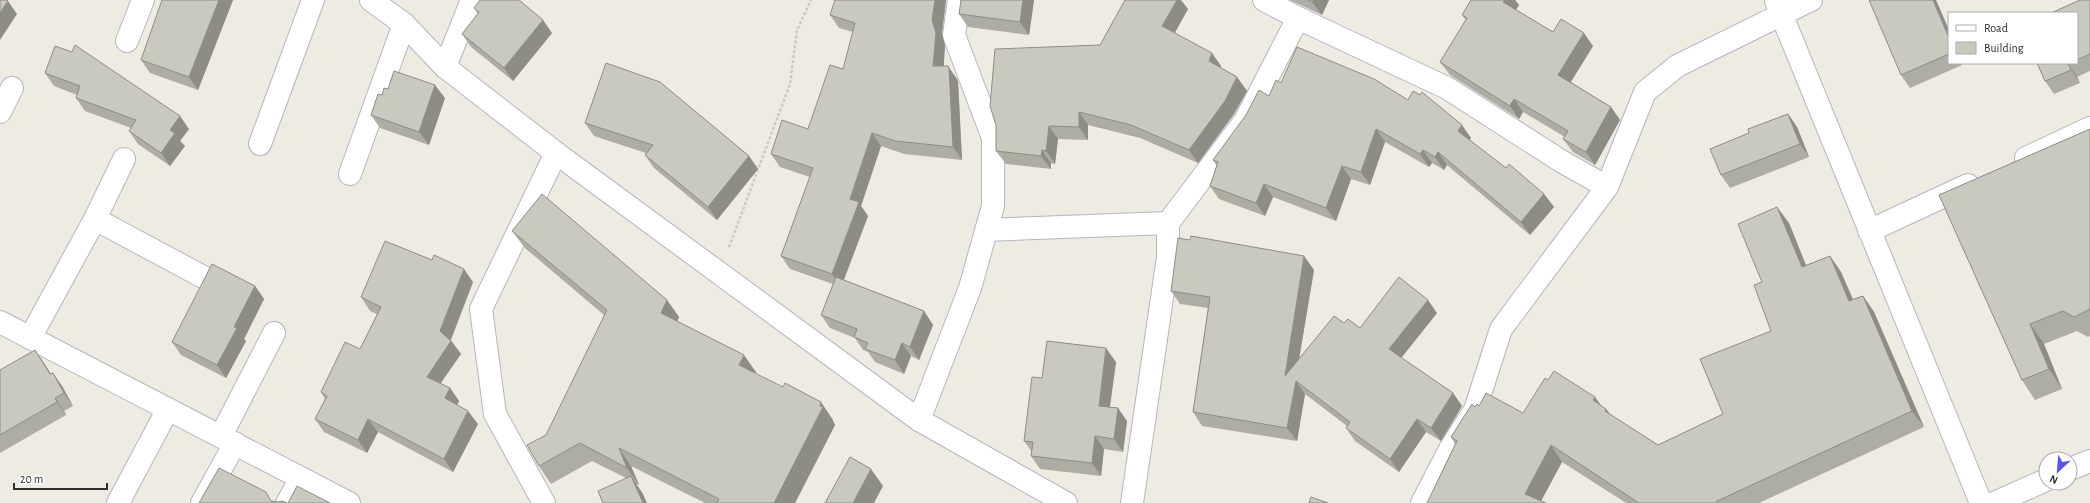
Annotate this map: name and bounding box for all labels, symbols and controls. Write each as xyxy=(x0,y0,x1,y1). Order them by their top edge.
legend xyxy=(1948,12,2078,64)
text: Road xyxy=(1984,22,2008,34)
text: Building xyxy=(1984,42,2024,54)
north arrow xyxy=(2038,451,2078,491)
scale bar xyxy=(14,465,107,491)
text: 20 m xyxy=(20,473,43,485)
text: N xyxy=(2048,473,2060,486)

